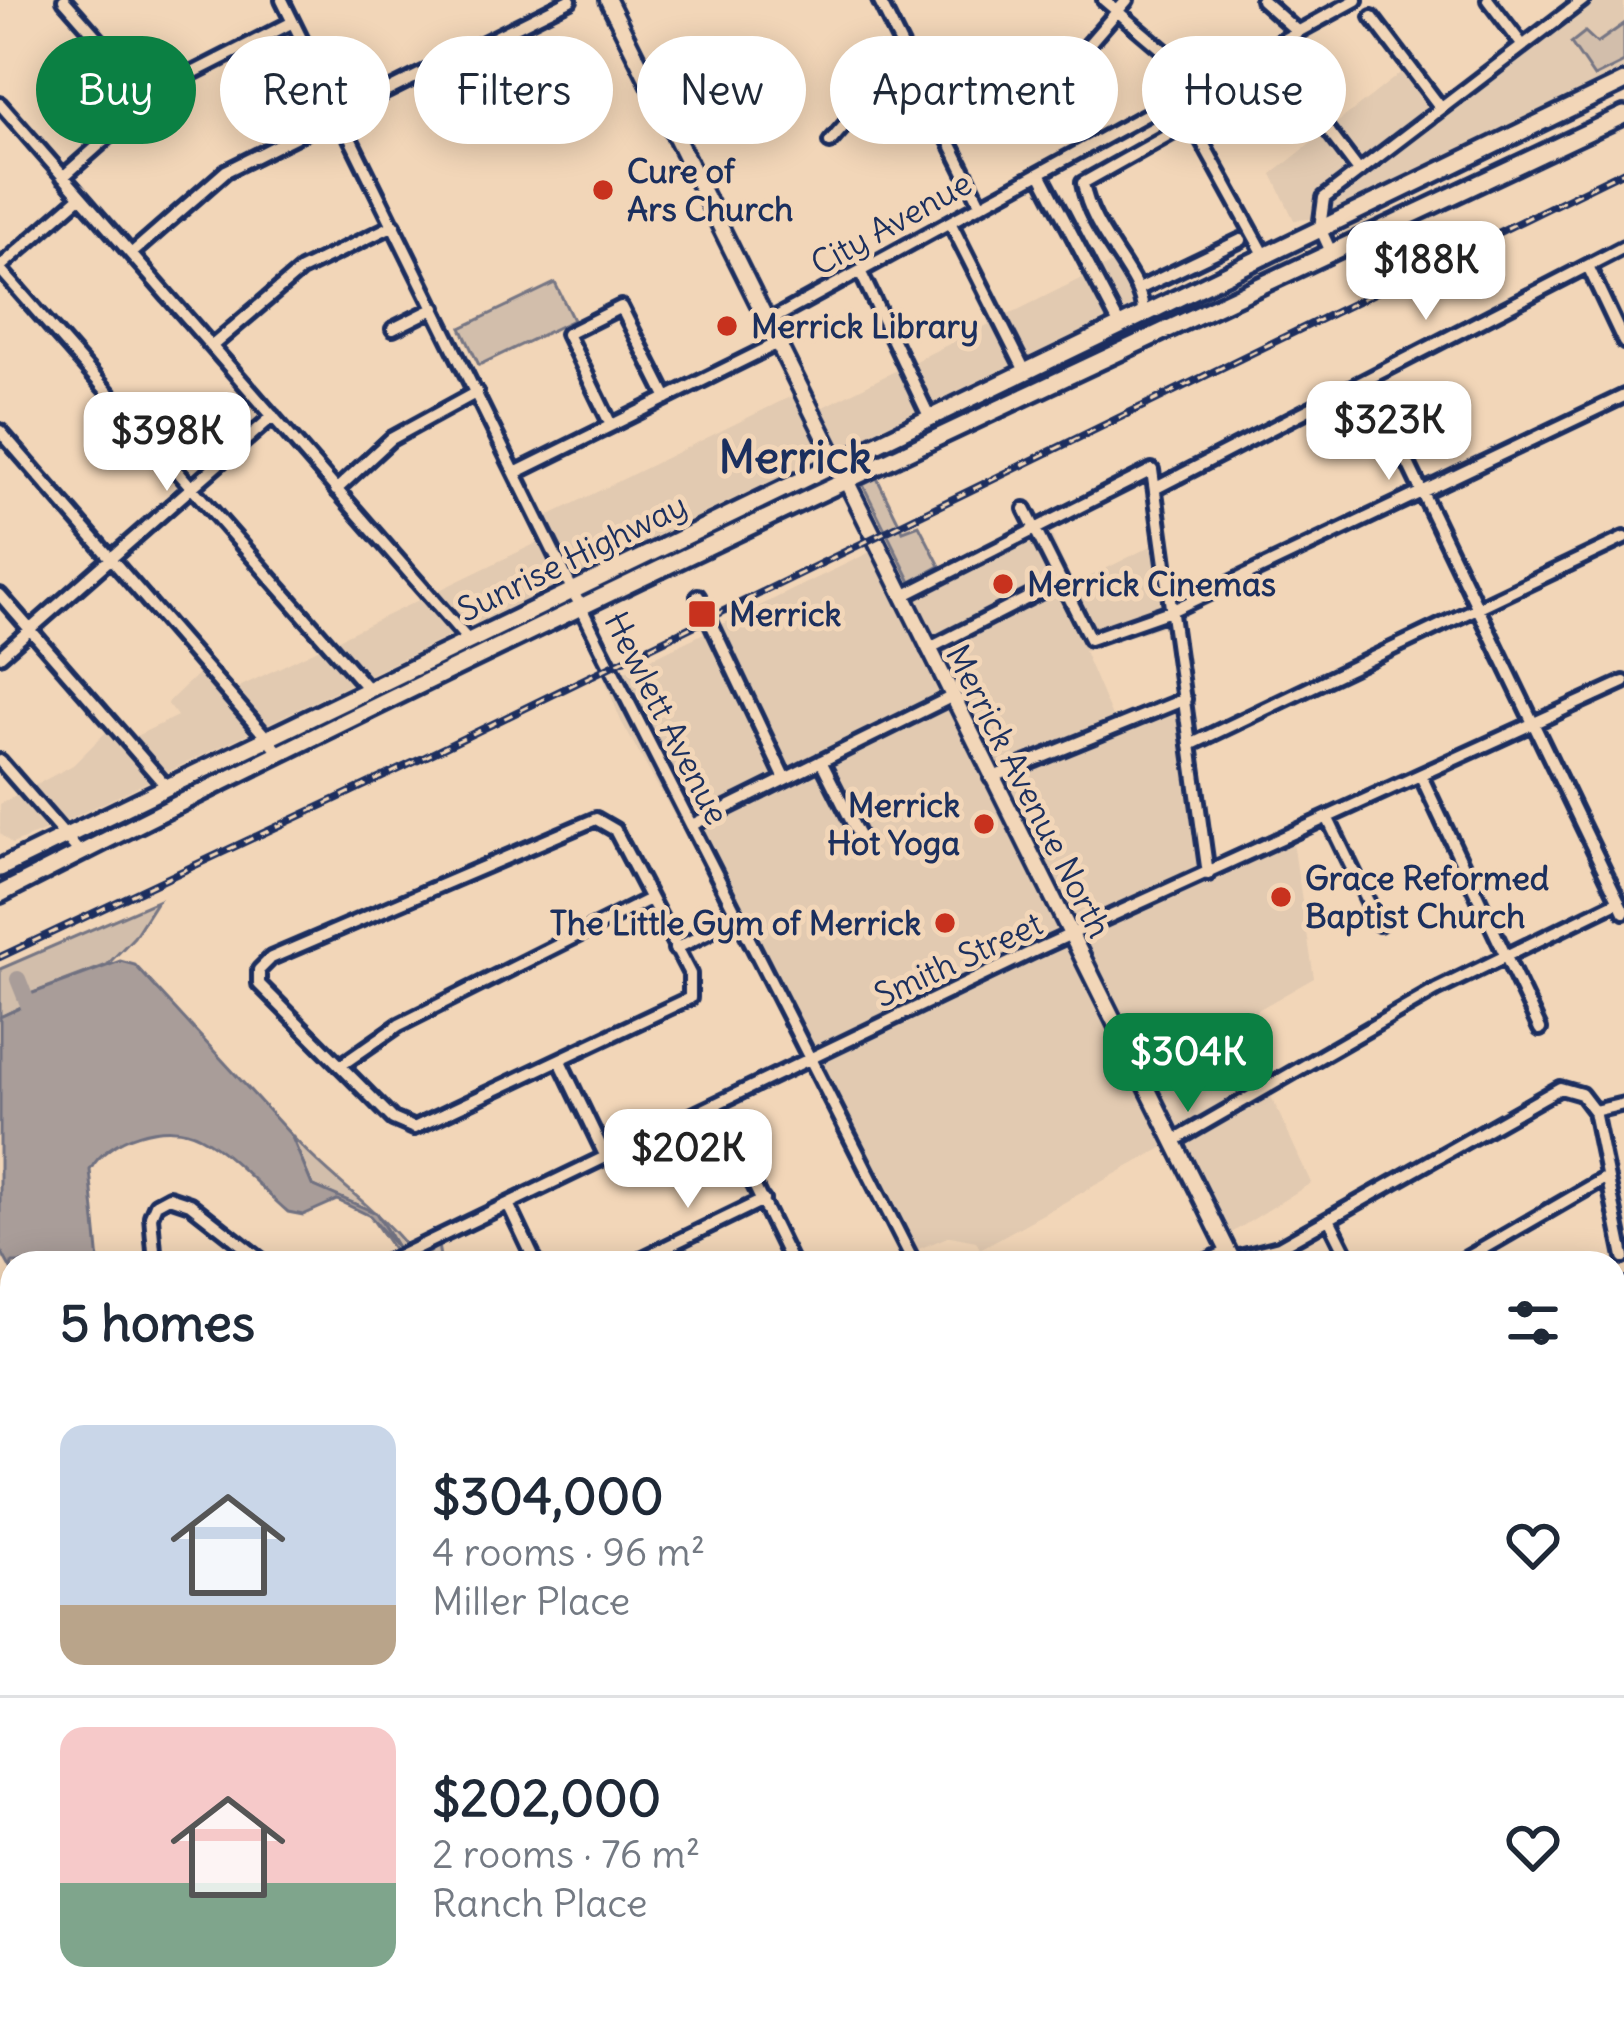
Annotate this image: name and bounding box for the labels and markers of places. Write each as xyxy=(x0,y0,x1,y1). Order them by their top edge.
place label: Cure of Ars Church xyxy=(627,150,793,230)
marker: Cure of Ars Church xyxy=(590,177,616,203)
pin: $188K xyxy=(1342,221,1510,323)
place label: Merrick Library xyxy=(751,305,979,347)
marker: Merrick Library xyxy=(714,313,740,339)
pin: $323K xyxy=(1305,381,1473,483)
pin: $398K xyxy=(83,392,251,494)
place label: Merrick Cinemas xyxy=(1027,563,1276,605)
marker: Merrick Cinemas xyxy=(990,571,1016,597)
place label: Merrick xyxy=(729,593,841,635)
marker: Merrick xyxy=(686,598,718,630)
place label: Merrick Hot Yoga xyxy=(827,784,960,864)
marker: Merrick Hot Yoga xyxy=(971,811,997,837)
place label: Grace Reformed Baptist Church xyxy=(1305,857,1549,937)
marker: Grace Reformed Baptist Church xyxy=(1268,884,1294,910)
place label: The Little Gym of Merrick xyxy=(550,902,921,944)
marker: The Little Gym of Merrick xyxy=(932,910,958,936)
pin: $304K xyxy=(1104,1013,1272,1115)
pin: $202K xyxy=(604,1109,772,1211)

